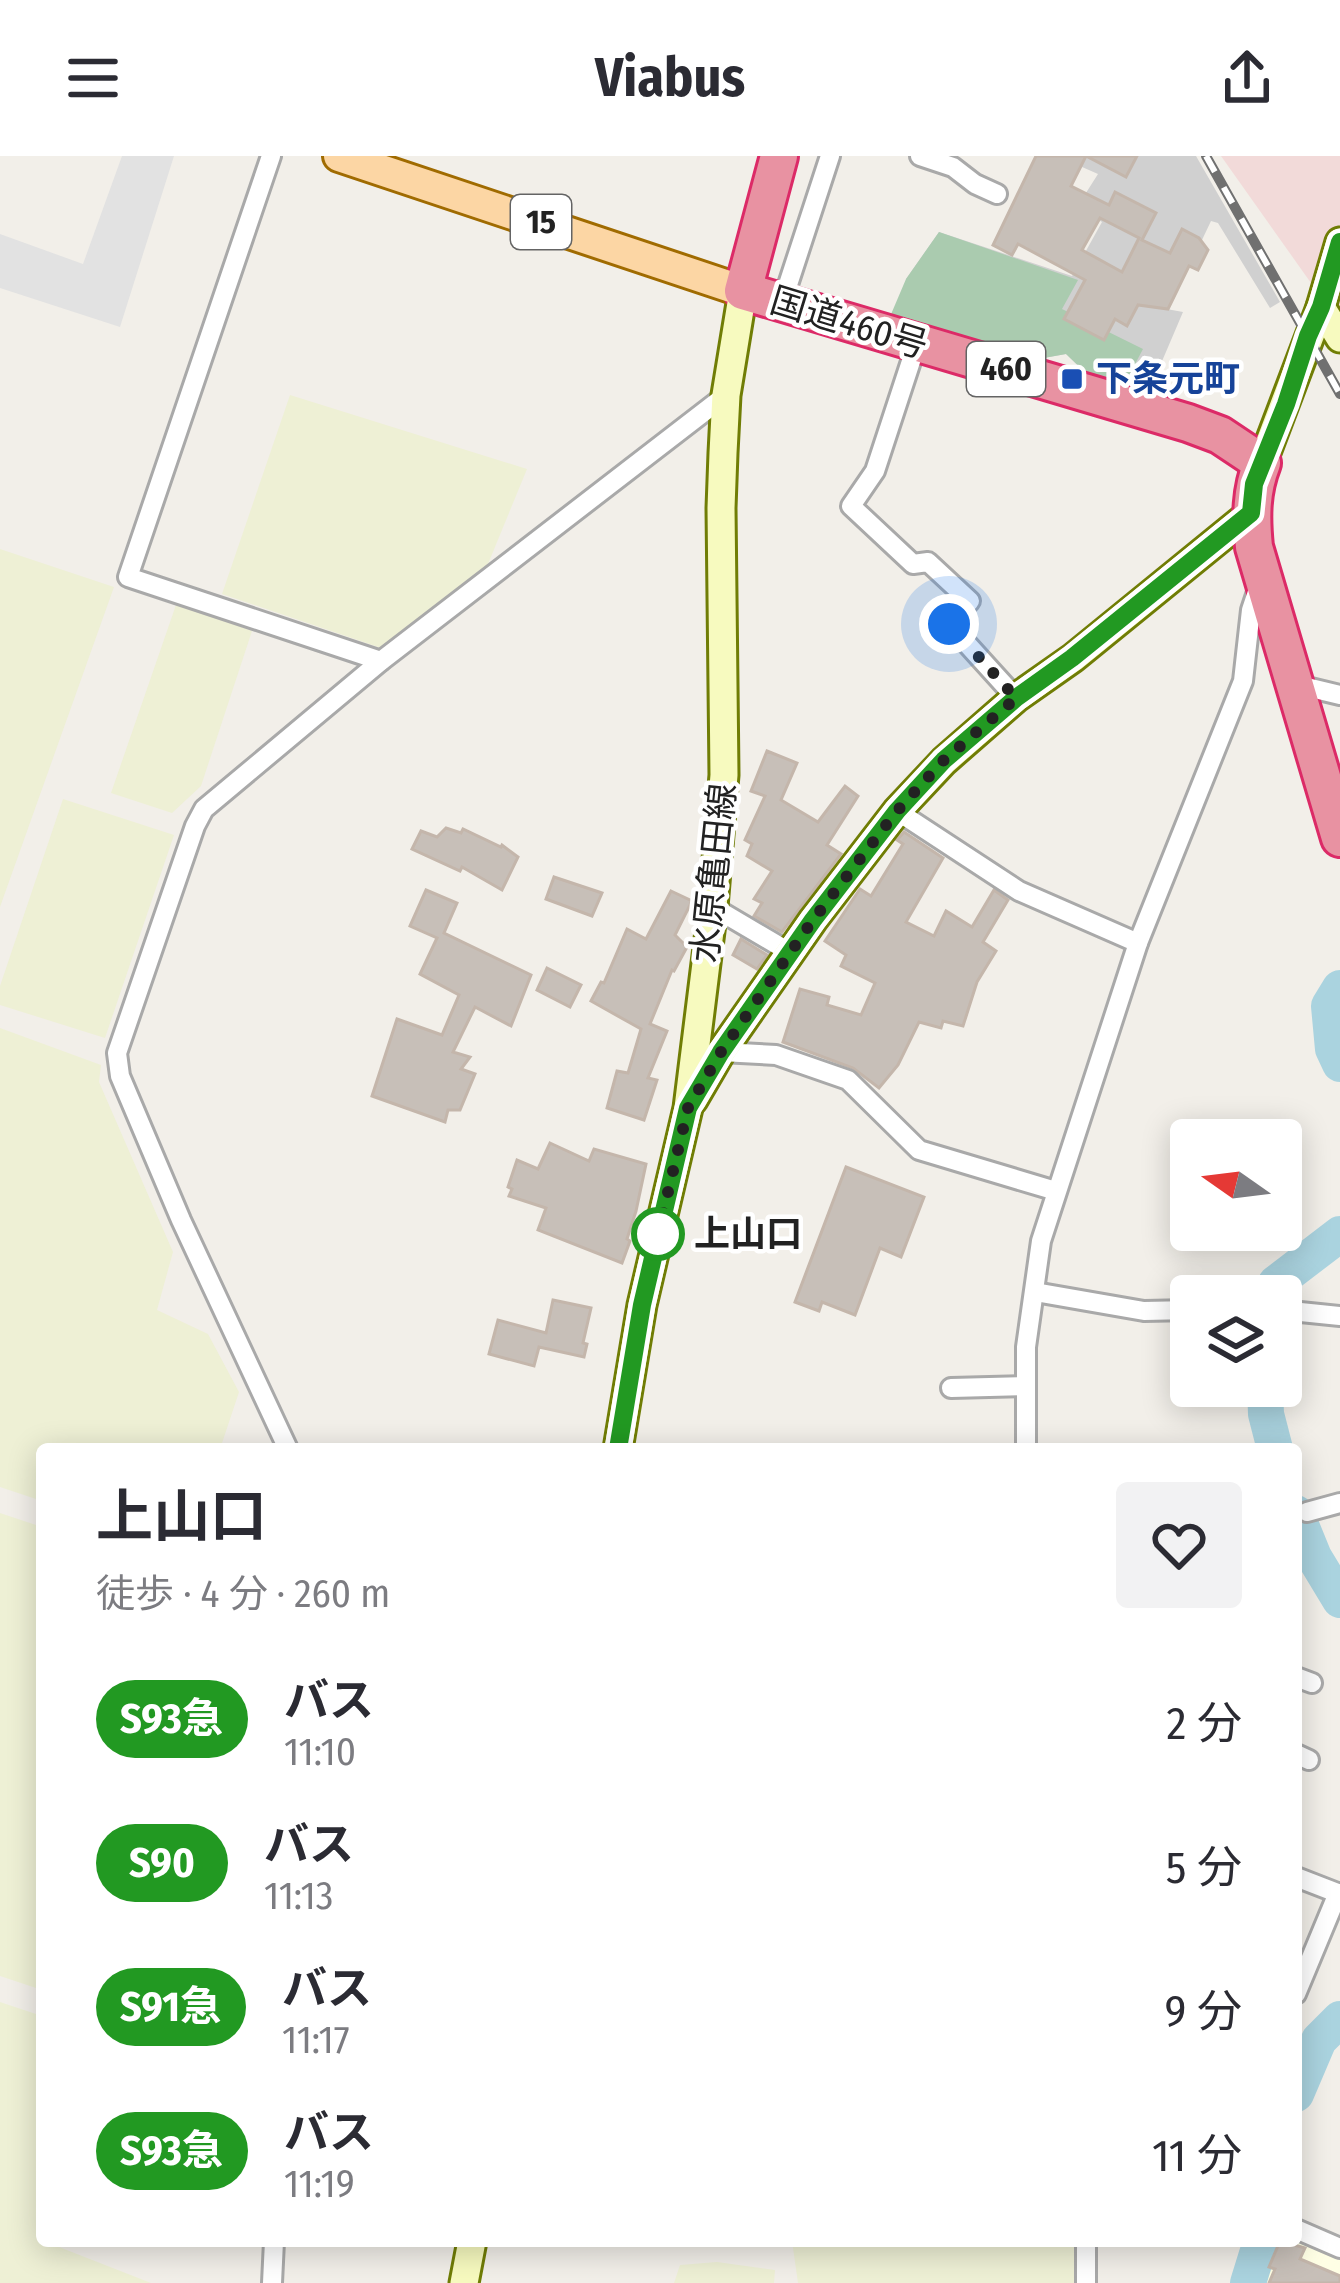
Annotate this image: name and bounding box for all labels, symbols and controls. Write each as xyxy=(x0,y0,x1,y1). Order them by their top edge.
icon: menu xyxy=(60,45,126,111)
icon: share xyxy=(1214,45,1280,111)
text: Viabus xyxy=(595,46,745,110)
road number: 15 xyxy=(511,195,571,249)
street label: 国道460号 xyxy=(765,278,933,368)
road number: 460 xyxy=(967,342,1045,396)
place label: 下条元町 xyxy=(1096,357,1240,401)
marker: 下条元町 xyxy=(1059,366,1085,392)
your location xyxy=(919,594,979,654)
street label: 水原亀田線 xyxy=(683,781,745,965)
north arrow xyxy=(1170,1119,1302,1251)
map controls xyxy=(1170,1119,1302,1407)
marker: 上山口 xyxy=(633,1209,683,1259)
place label: 上山口 xyxy=(694,1212,802,1256)
button: layers xyxy=(1170,1275,1302,1407)
button: heart xyxy=(1116,1482,1242,1608)
text: 上山口 xyxy=(96,1483,267,1551)
text: 徒歩 · 4 分 · 260 m xyxy=(96,1571,390,1617)
text: バス xyxy=(284,1674,374,1728)
text: S93急 xyxy=(120,1694,224,1744)
text: 2 分 xyxy=(1167,1697,1242,1751)
text: 11:10 xyxy=(284,1729,356,1775)
text: バス xyxy=(264,1818,354,1872)
text: S90 xyxy=(129,1838,195,1888)
text: 5 分 xyxy=(1166,1841,1242,1895)
text: 11:13 xyxy=(264,1873,333,1919)
text: バス xyxy=(282,1962,372,2016)
text: S91急 xyxy=(120,1982,222,2032)
text: 9 分 xyxy=(1165,1985,1242,2039)
text: 11:17 xyxy=(282,2017,350,2063)
text: バス xyxy=(284,2106,374,2160)
text: S93急 xyxy=(120,2126,224,2176)
text: 11 分 xyxy=(1152,2129,1242,2183)
text: 11:19 xyxy=(284,2161,355,2207)

